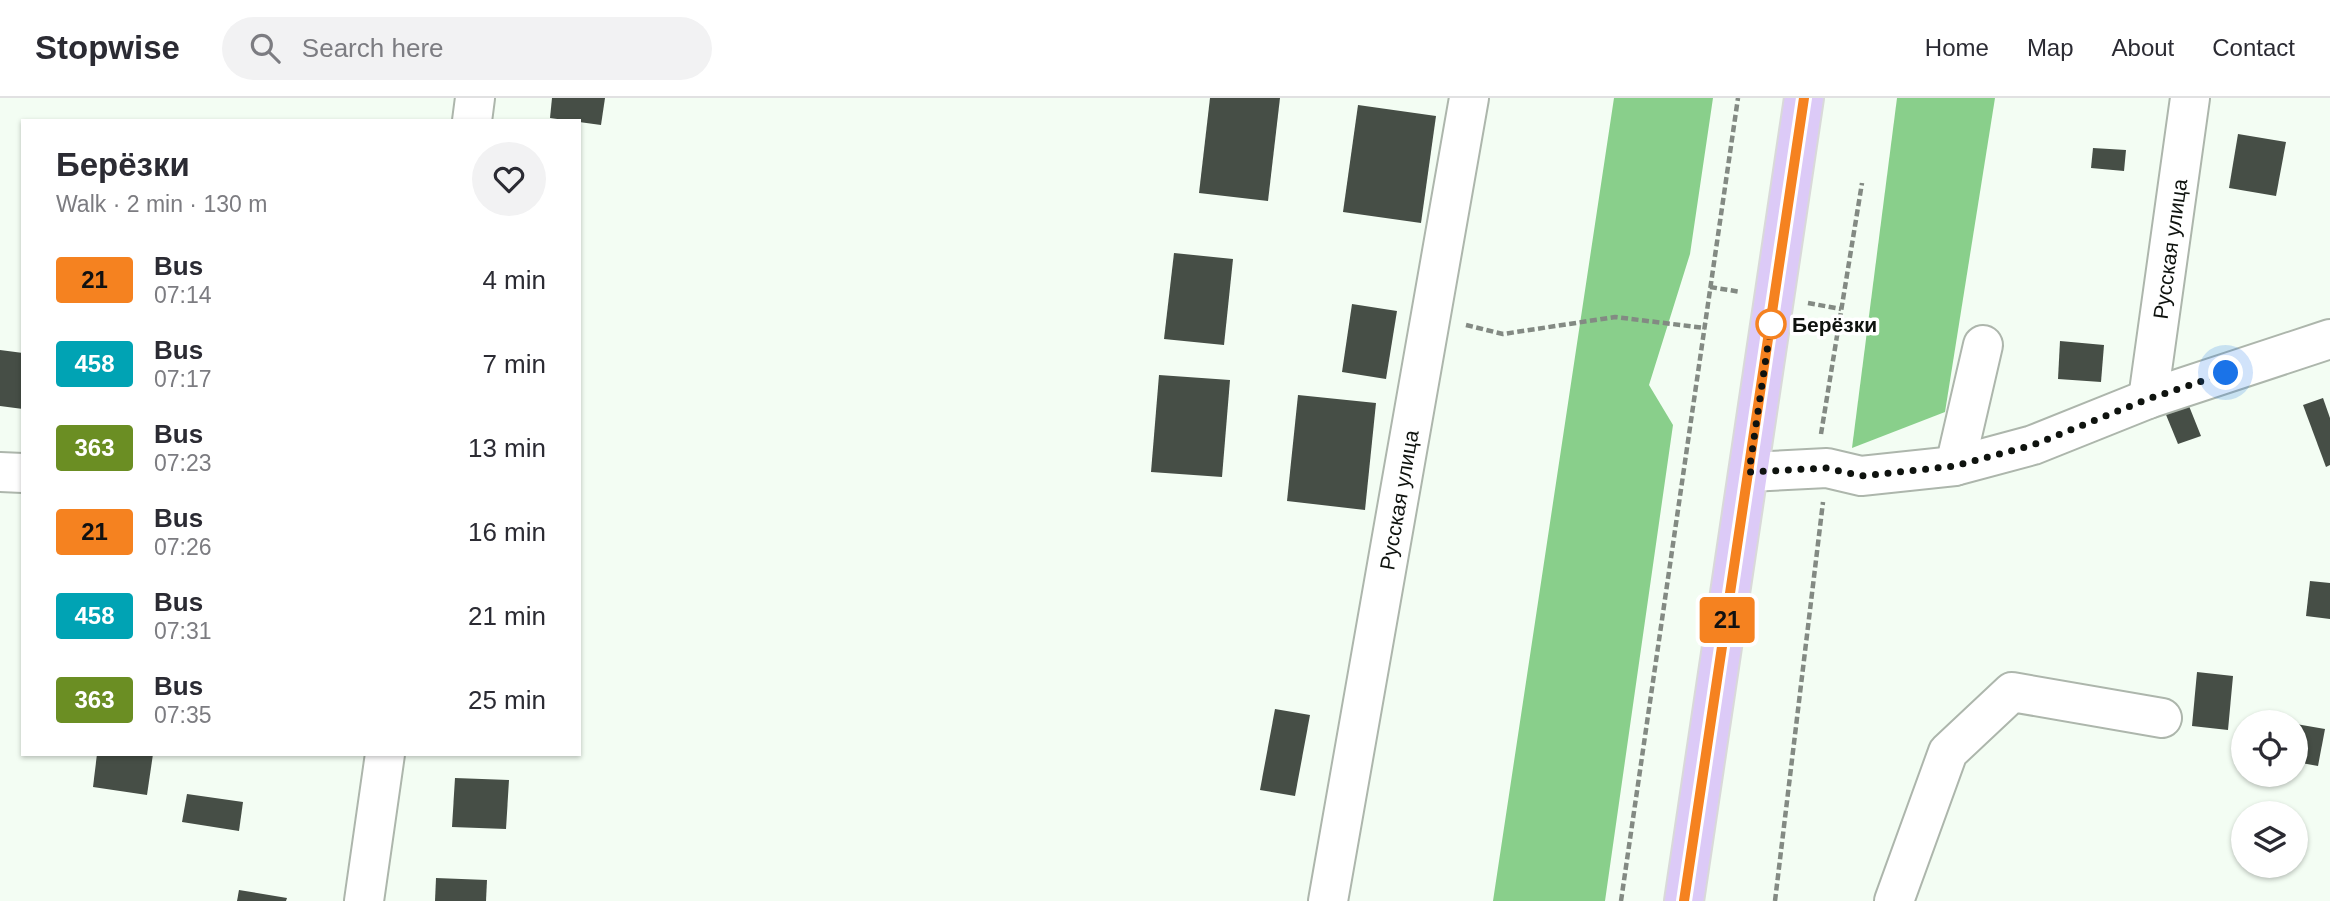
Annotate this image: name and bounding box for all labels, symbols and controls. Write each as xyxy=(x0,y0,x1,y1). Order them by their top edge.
search box xyxy=(222,17,712,80)
text: Stopwise xyxy=(35,29,180,66)
icon: search xyxy=(246,29,284,67)
text: Search here xyxy=(302,33,444,63)
text: Home xyxy=(1925,34,1989,61)
text: Map xyxy=(2027,34,2074,61)
text: About xyxy=(2112,34,2174,61)
text: Contact xyxy=(2212,34,2295,61)
button: heart xyxy=(472,142,546,216)
text: Берёзки xyxy=(56,146,190,183)
street label: Русская улица xyxy=(2149,177,2191,321)
text: Walk · 2 min · 130 m xyxy=(56,191,267,217)
text: Bus xyxy=(154,251,203,281)
text: 4 min xyxy=(482,265,546,295)
text: 21 xyxy=(81,266,108,293)
text: 07:14 xyxy=(154,282,212,308)
marker: Берёзки xyxy=(1756,309,1786,339)
place label: Берёзки xyxy=(1792,313,1877,336)
text: Bus xyxy=(154,335,203,365)
text: 7 min xyxy=(482,349,546,379)
text: 458 xyxy=(74,350,115,377)
your location xyxy=(2208,355,2243,390)
text: 07:17 xyxy=(154,366,212,392)
text: Bus xyxy=(154,419,203,449)
street label: Русская улица xyxy=(1375,428,1423,572)
text: 13 min xyxy=(468,433,546,463)
text: 363 xyxy=(74,434,115,461)
text: 07:23 xyxy=(154,450,212,476)
text: Bus xyxy=(154,503,203,533)
text: 16 min xyxy=(468,517,546,547)
text: 21 xyxy=(81,518,108,545)
text: 07:26 xyxy=(154,534,212,560)
text: Bus xyxy=(154,587,203,617)
line badge: 21 xyxy=(1696,597,1758,643)
text: 21 min xyxy=(468,601,546,631)
text: 458 xyxy=(74,602,115,629)
text: 21 xyxy=(1714,606,1740,633)
text: 07:31 xyxy=(154,618,212,644)
text: Bus xyxy=(154,671,203,701)
text: 25 min xyxy=(468,685,546,715)
text: 363 xyxy=(74,686,115,713)
text: 07:35 xyxy=(154,702,212,728)
map controls xyxy=(2231,710,2308,878)
button: locate xyxy=(2231,710,2308,787)
button: layers xyxy=(2231,801,2308,878)

